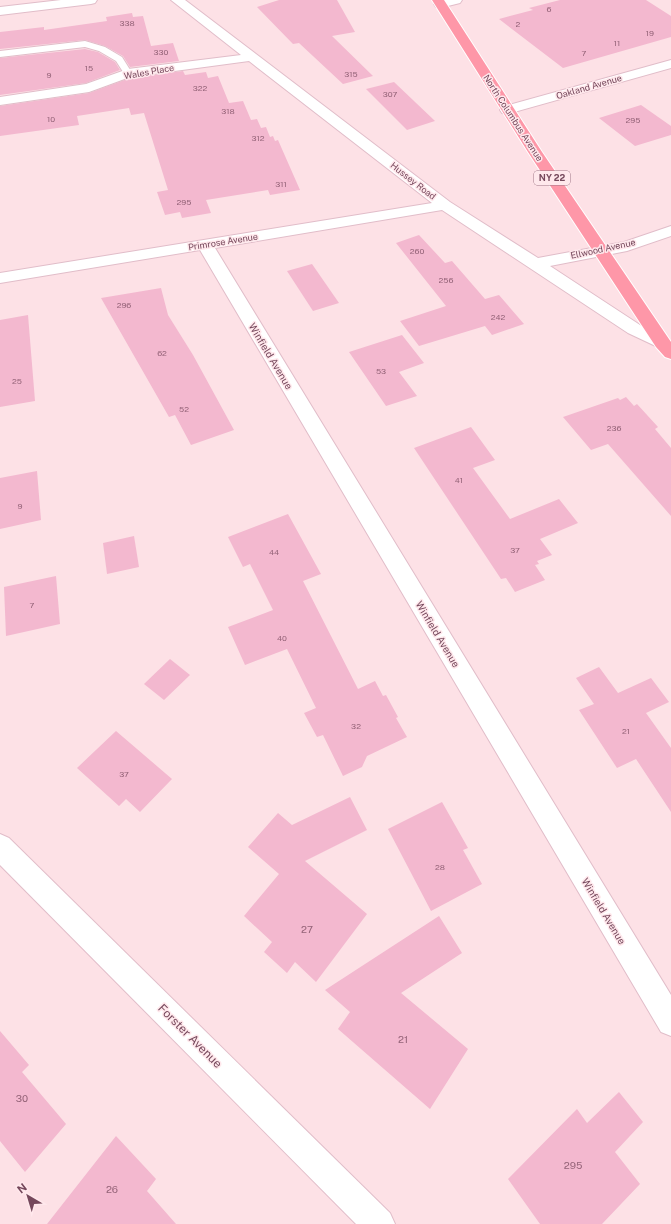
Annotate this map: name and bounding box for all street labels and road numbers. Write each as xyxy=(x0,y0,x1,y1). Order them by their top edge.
street label: Wales Place xyxy=(123,62,175,81)
street label: North Columbus Avenue xyxy=(481,72,546,163)
street label: Oakland Avenue xyxy=(555,72,623,101)
street label: Hussey Road xyxy=(388,159,438,202)
road number: NY 22 xyxy=(534,171,570,185)
street label: Primrose Avenue xyxy=(187,231,259,252)
street label: Ellwood Avenue xyxy=(569,236,636,261)
street label: Winfield Avenue xyxy=(246,321,296,392)
street label: Winfield Avenue xyxy=(413,599,463,670)
street label: Winfield Avenue xyxy=(579,876,629,947)
street label: Forster Avenue xyxy=(155,1001,225,1071)

